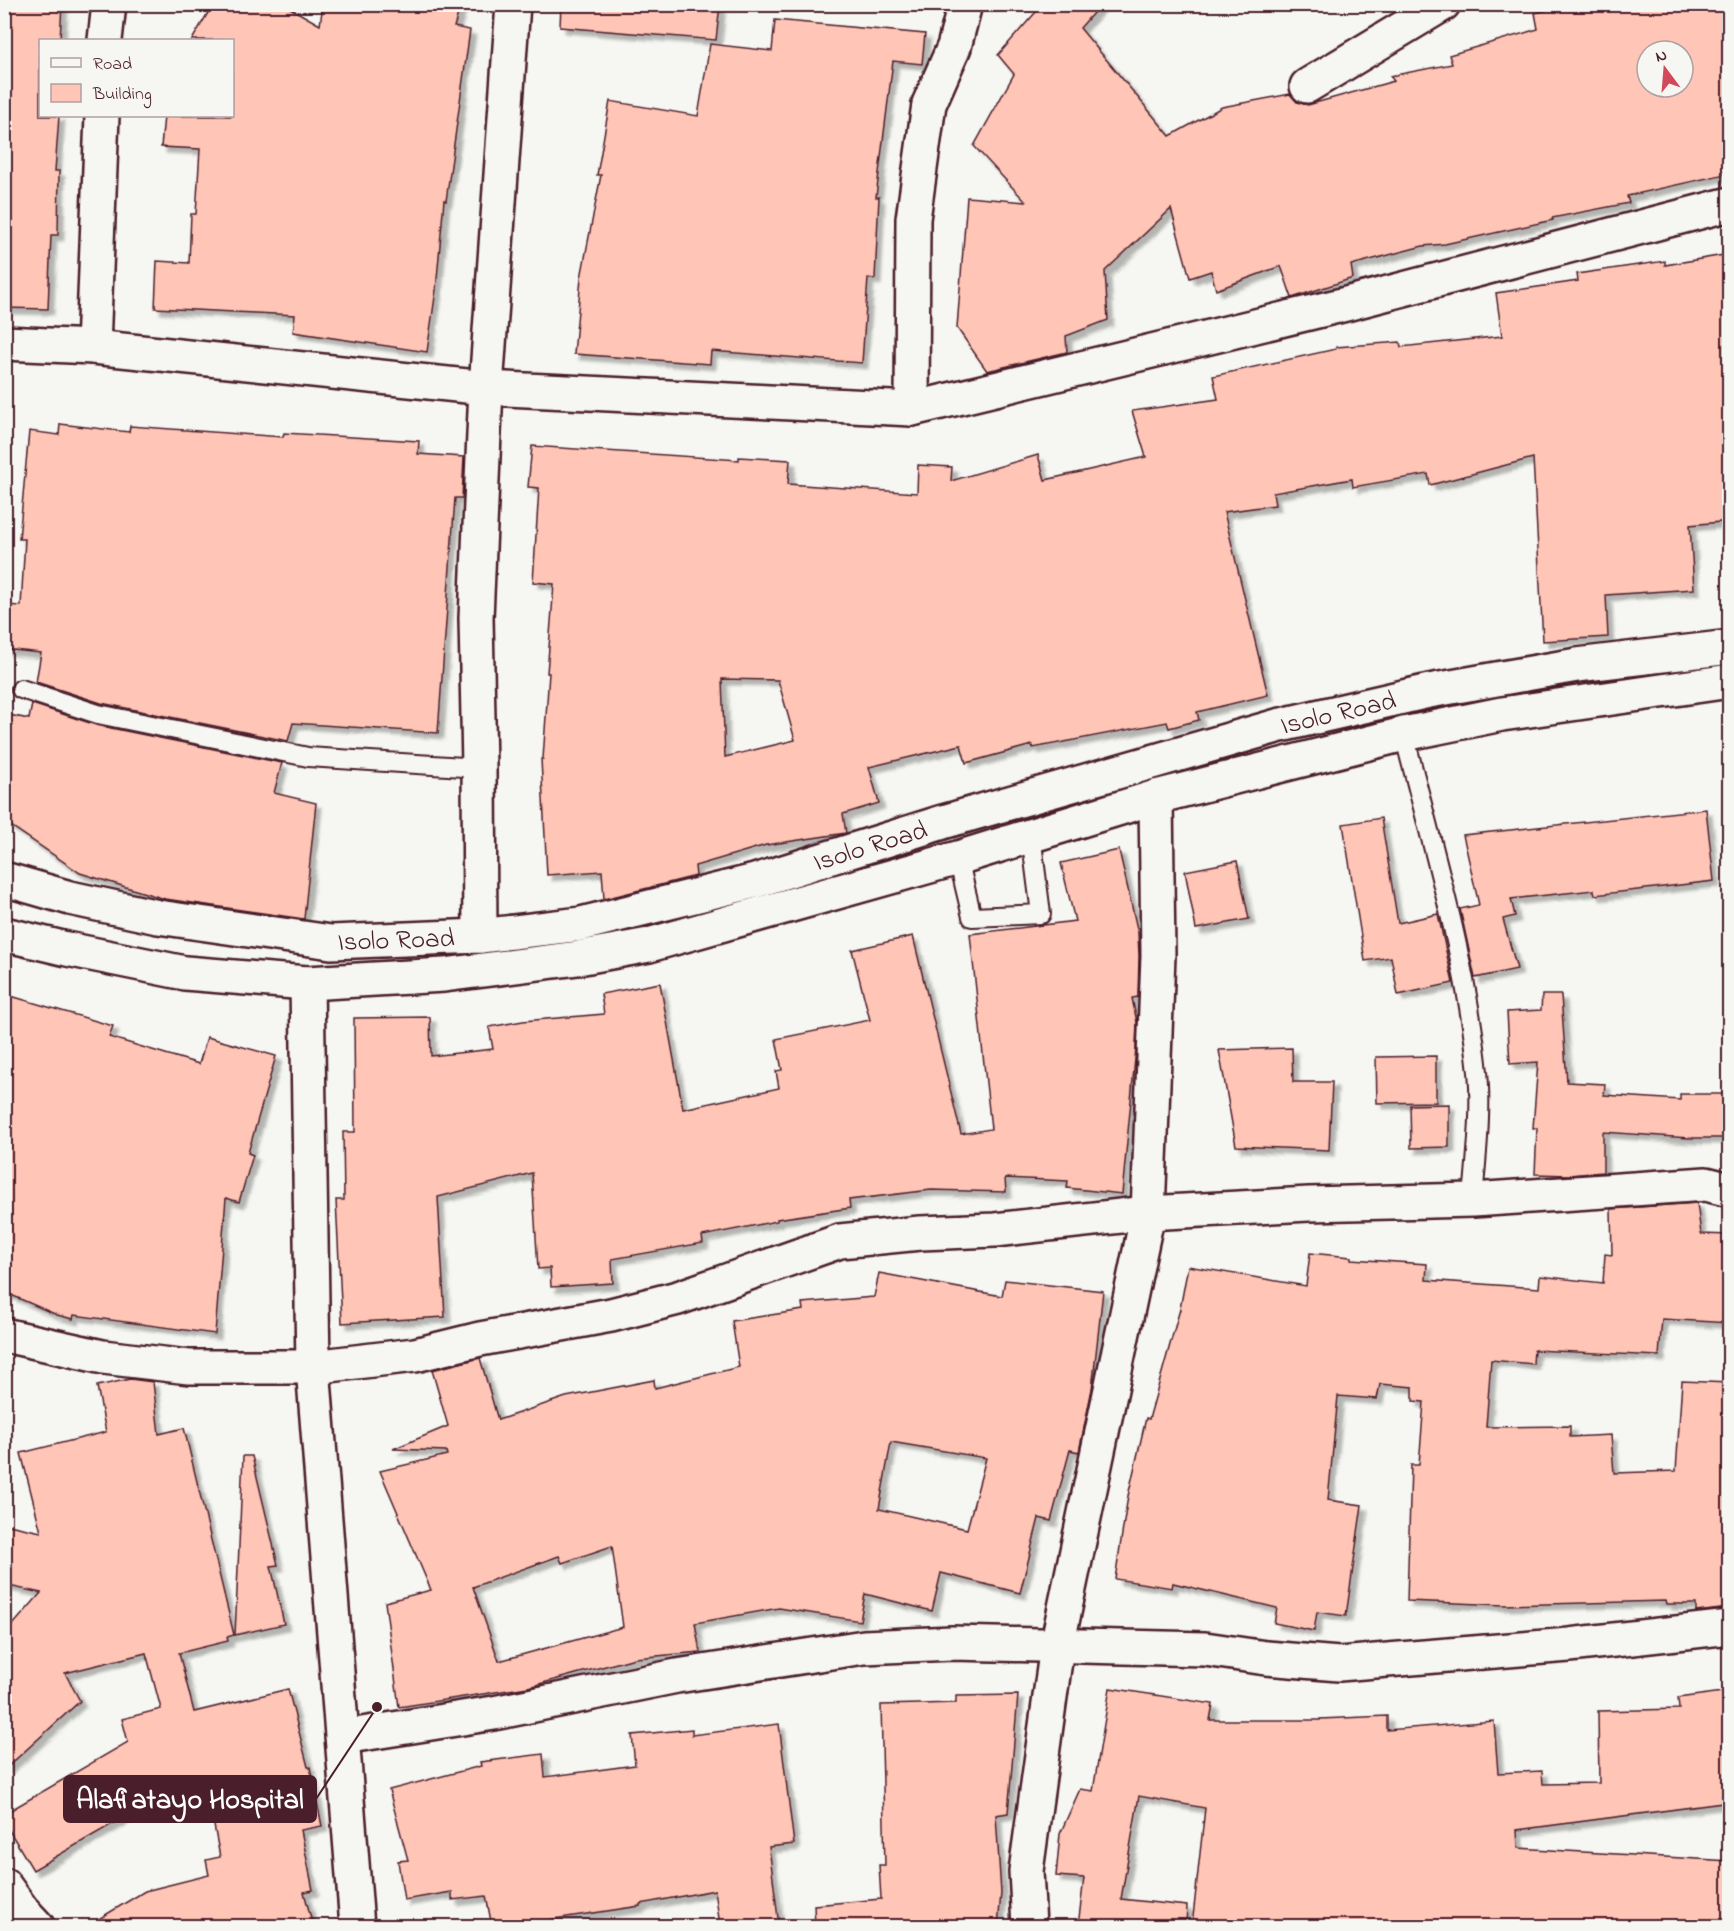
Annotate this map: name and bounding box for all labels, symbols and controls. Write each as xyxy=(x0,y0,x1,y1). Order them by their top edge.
legend xyxy=(39,39,234,117)
north arrow xyxy=(1635,39,1695,99)
text: N xyxy=(1653,43,1670,70)
text: Road xyxy=(93,52,132,78)
text: Building xyxy=(92,82,152,109)
street label: Isolo Road xyxy=(1277,682,1400,747)
street label: Isolo Road xyxy=(809,812,933,883)
street label: Isolo Road xyxy=(337,920,455,963)
callout: Alafiatayo Hospital xyxy=(64,1776,316,1822)
text: Alafiatayo Hospital xyxy=(76,1781,304,1822)

